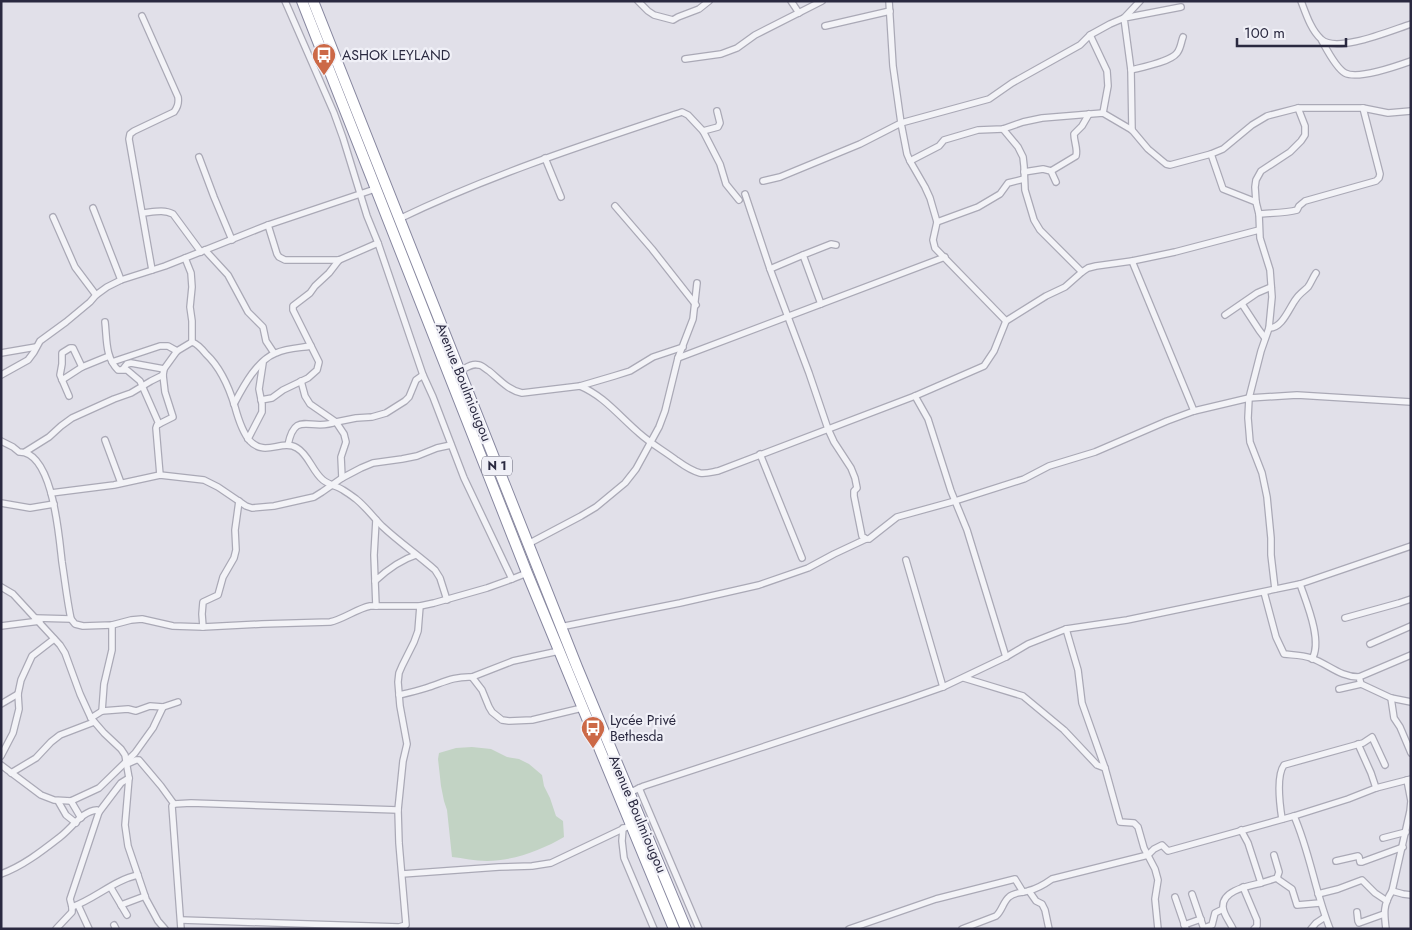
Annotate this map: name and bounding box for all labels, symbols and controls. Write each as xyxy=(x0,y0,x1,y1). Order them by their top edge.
scale bar xyxy=(1237,15,1346,47)
text: 100 m xyxy=(1244,22,1285,44)
bus stop icon: ASHOK LEYLAND xyxy=(311,42,337,76)
place label: ASHOK LEYLAND xyxy=(342,45,450,65)
street label: Avenue Boulmiougou xyxy=(431,320,497,444)
road number: N 1 xyxy=(482,456,512,476)
place label: Lycée Privé Bethesda xyxy=(610,710,676,746)
bus stop icon: Lycée Privé Bethesda xyxy=(580,715,606,749)
street label: Avenue Boulmiougou xyxy=(604,752,672,876)

